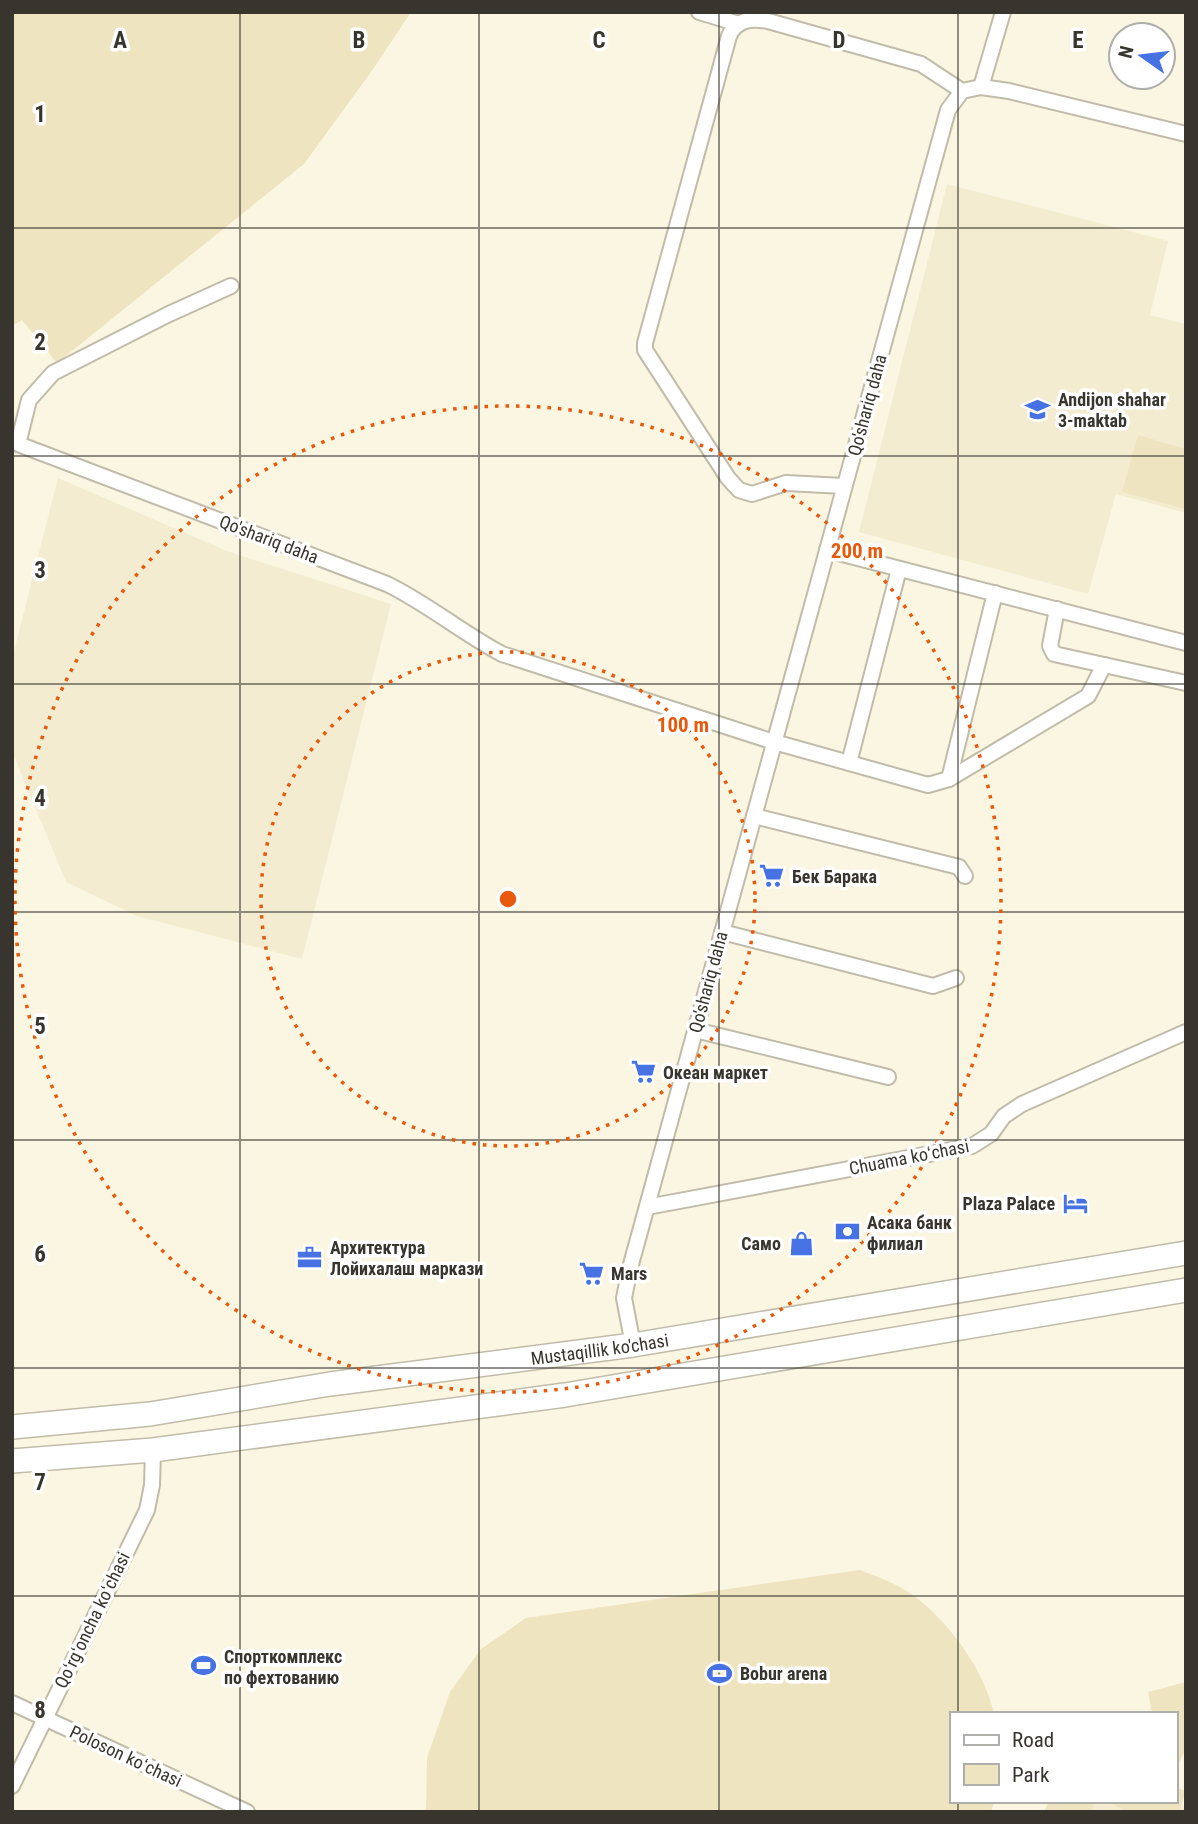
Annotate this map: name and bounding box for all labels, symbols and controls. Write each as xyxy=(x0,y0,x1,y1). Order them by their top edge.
north arrow xyxy=(1107,21,1177,91)
text: A xyxy=(113,27,127,54)
text: B xyxy=(353,27,365,54)
text: C xyxy=(592,27,606,54)
text: D xyxy=(833,27,846,54)
text: E xyxy=(1072,27,1084,54)
text: N xyxy=(1113,44,1139,60)
text: 1 xyxy=(34,101,46,128)
text: 2 xyxy=(34,329,46,356)
street label: Qo'shariq daha xyxy=(843,352,891,458)
place label: Andijon shahar 3-maktab xyxy=(1058,389,1166,431)
school or university icon: Andijon shahar 3-maktab xyxy=(1024,395,1052,423)
street label: Qo'shariq daha xyxy=(217,511,321,567)
text: 200 m xyxy=(831,539,883,563)
text: 3 xyxy=(34,557,46,584)
text: 100 m xyxy=(657,713,709,737)
text: 4 xyxy=(34,785,46,812)
supermarket icon: Бек Барака xyxy=(758,862,786,890)
place label: Бек Барака xyxy=(792,866,877,887)
centre of rings xyxy=(496,887,520,911)
street label: Qo'shariq daha xyxy=(684,929,732,1035)
text: 5 xyxy=(34,1013,46,1040)
supermarket icon: Океан маркет xyxy=(629,1058,657,1086)
place label: Океан маркет xyxy=(663,1062,768,1083)
street label: Chuama koʻchasi xyxy=(847,1135,971,1179)
hotel icon: Plaza Palace xyxy=(1061,1189,1089,1217)
place label: Plaza Palace xyxy=(962,1193,1055,1214)
place label: Асака банк филиал xyxy=(867,1212,952,1254)
bank icon: Асака банк филиал xyxy=(833,1218,861,1246)
shop icon: Само xyxy=(787,1229,815,1257)
place label: Само xyxy=(741,1233,781,1254)
place label: Архитектура Лойихалаш маркази xyxy=(330,1237,483,1279)
text: 6 xyxy=(34,1241,46,1268)
office icon: Архитектура Лойихалаш маркази xyxy=(296,1243,324,1271)
supermarket icon: Mars xyxy=(577,1259,605,1287)
place label: Mars xyxy=(611,1263,647,1284)
street label: Mustaqillik ko'chasi xyxy=(529,1329,670,1369)
text: 7 xyxy=(34,1469,46,1496)
street label: Qoʻrgʻoncha koʻchasi xyxy=(50,1549,134,1691)
place label: Спорткомплекс по фехтованию xyxy=(224,1646,342,1688)
sports icon: Спорткомплекс по фехтованию xyxy=(190,1652,218,1680)
sports icon: Bobur arena xyxy=(706,1659,734,1687)
place label: Bobur arena xyxy=(740,1663,827,1684)
text: 8 xyxy=(34,1697,46,1724)
legend xyxy=(950,1712,1177,1803)
street label: Poloson koʻchasi xyxy=(67,1721,185,1791)
text: Road xyxy=(1012,1728,1054,1752)
text: Park xyxy=(1012,1763,1050,1787)

